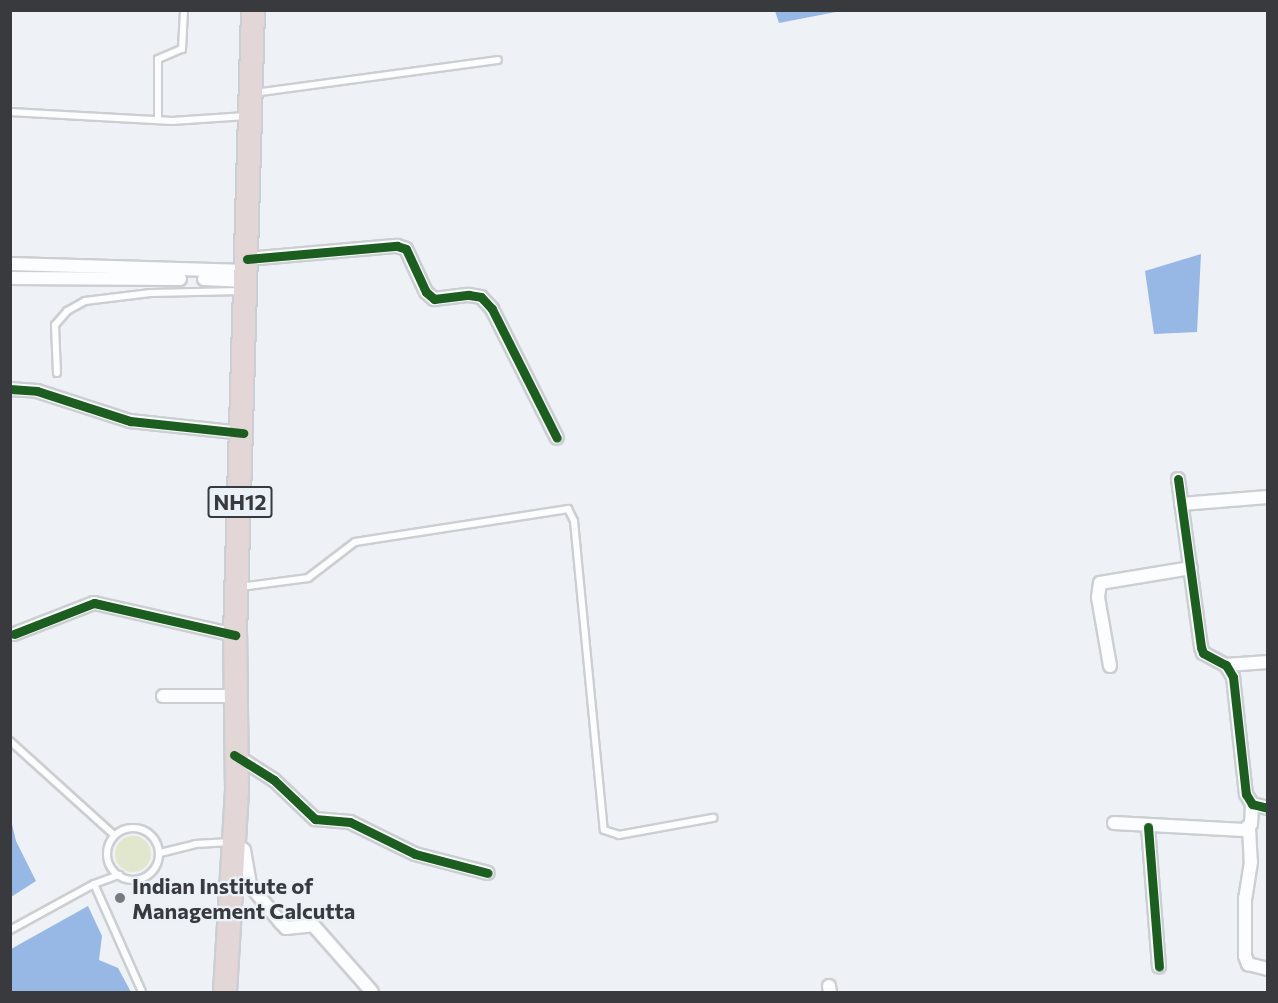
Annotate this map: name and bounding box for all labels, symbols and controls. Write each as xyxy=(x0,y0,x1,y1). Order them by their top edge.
road number: NH12 xyxy=(207,484,273,520)
place label: Indian Institute of Management Calcutta xyxy=(132,872,355,924)
marker: Indian Institute of Management Calcutta xyxy=(113,891,127,905)

